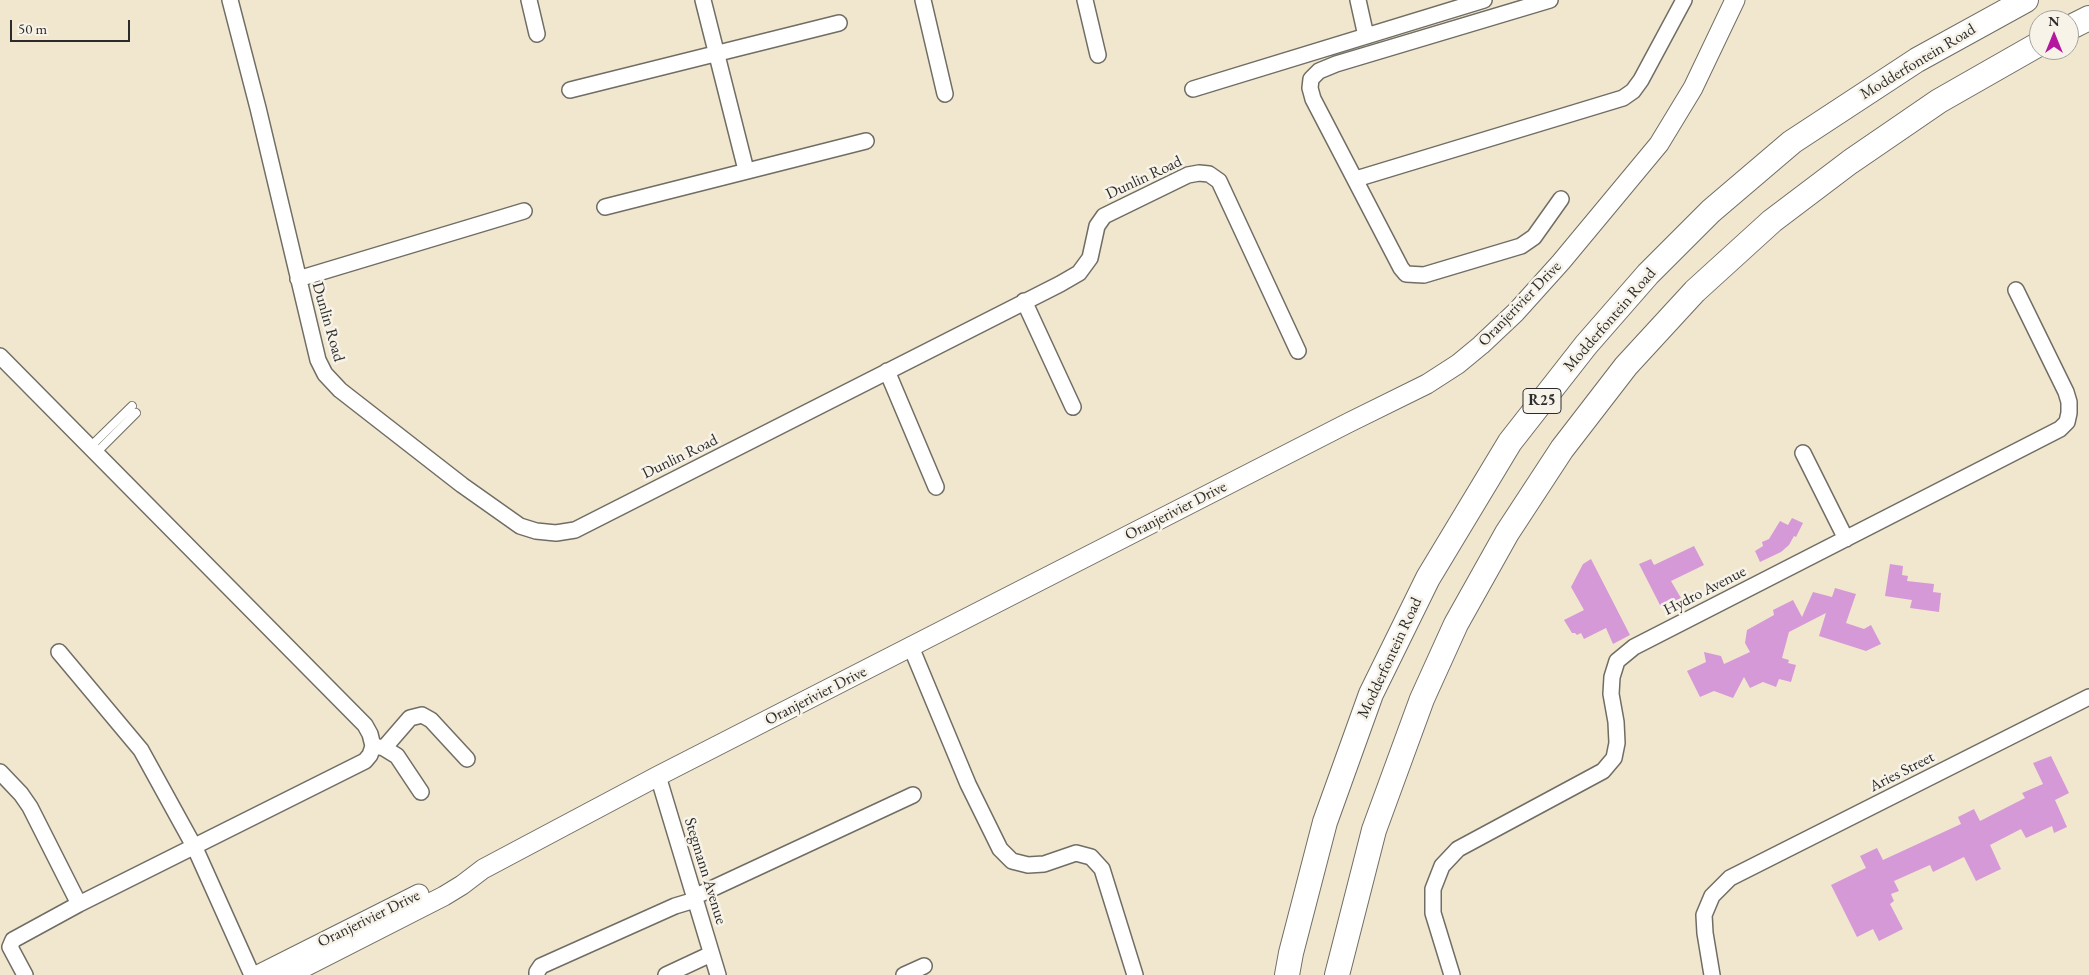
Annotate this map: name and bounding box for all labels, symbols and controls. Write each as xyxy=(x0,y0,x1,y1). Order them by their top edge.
scale bar xyxy=(12,10,132,42)
north arrow xyxy=(2029,10,2079,60)
text: N xyxy=(2048,12,2060,30)
text: 50 m xyxy=(18,19,47,38)
street label: Modderfontein Road xyxy=(1857,20,1979,104)
street label: Dunlin Road xyxy=(1103,152,1185,204)
street label: Oranjerivier Drive xyxy=(1474,257,1566,351)
street label: Modderfontein Road xyxy=(1560,264,1660,376)
street label: Dunlin Road xyxy=(307,280,349,364)
road number: R25 xyxy=(1523,388,1561,414)
street label: Dunlin Road xyxy=(639,430,721,484)
street label: Oranjerivier Drive xyxy=(1122,477,1230,545)
street label: Hydro Avenue xyxy=(1661,562,1749,620)
street label: Modderfontein Road xyxy=(1354,595,1426,721)
street label: Oranjerivier Drive xyxy=(762,662,870,730)
street label: Aries Street xyxy=(1866,748,1938,796)
street label: Stegmann Avenue xyxy=(680,815,730,927)
street label: Oranjerivier Drive xyxy=(315,886,423,952)

